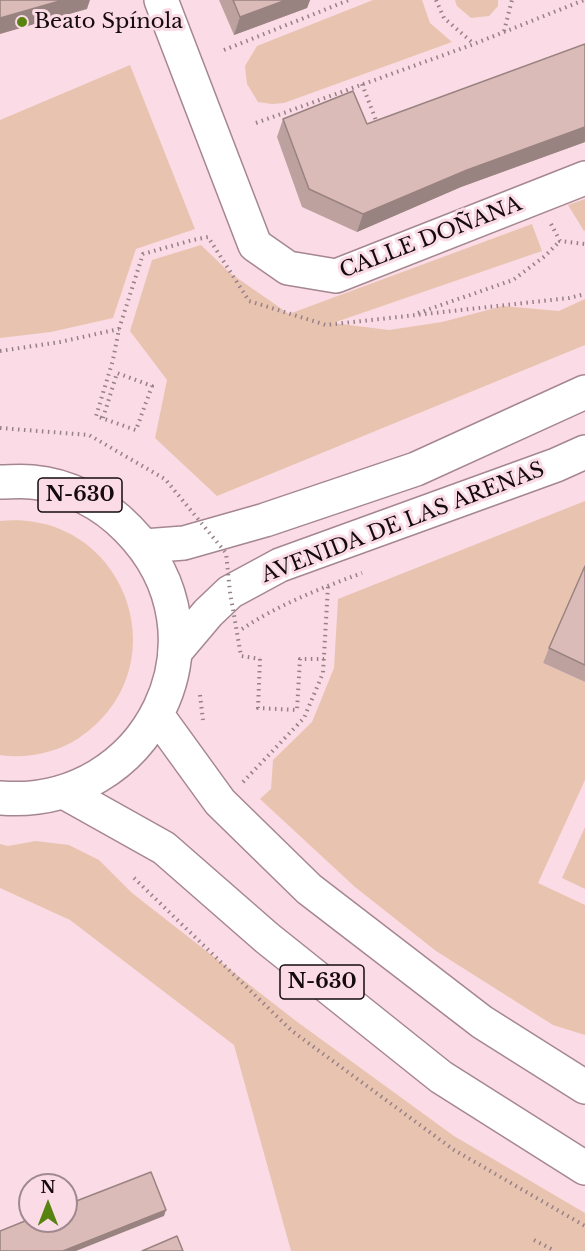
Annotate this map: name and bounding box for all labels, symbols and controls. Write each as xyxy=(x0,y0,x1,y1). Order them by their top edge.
place label: Beato Spínola xyxy=(34,9,183,35)
marker: Beato Spínola xyxy=(15,15,29,29)
street label: CALLE DOÑANA xyxy=(336,192,526,284)
street label: AVENIDA DE LAS ARENAS xyxy=(258,457,548,589)
road number: N-630 xyxy=(38,478,122,512)
road number: N-630 xyxy=(280,965,364,999)
north arrow xyxy=(18,1173,78,1233)
text: N xyxy=(40,1177,56,1197)

